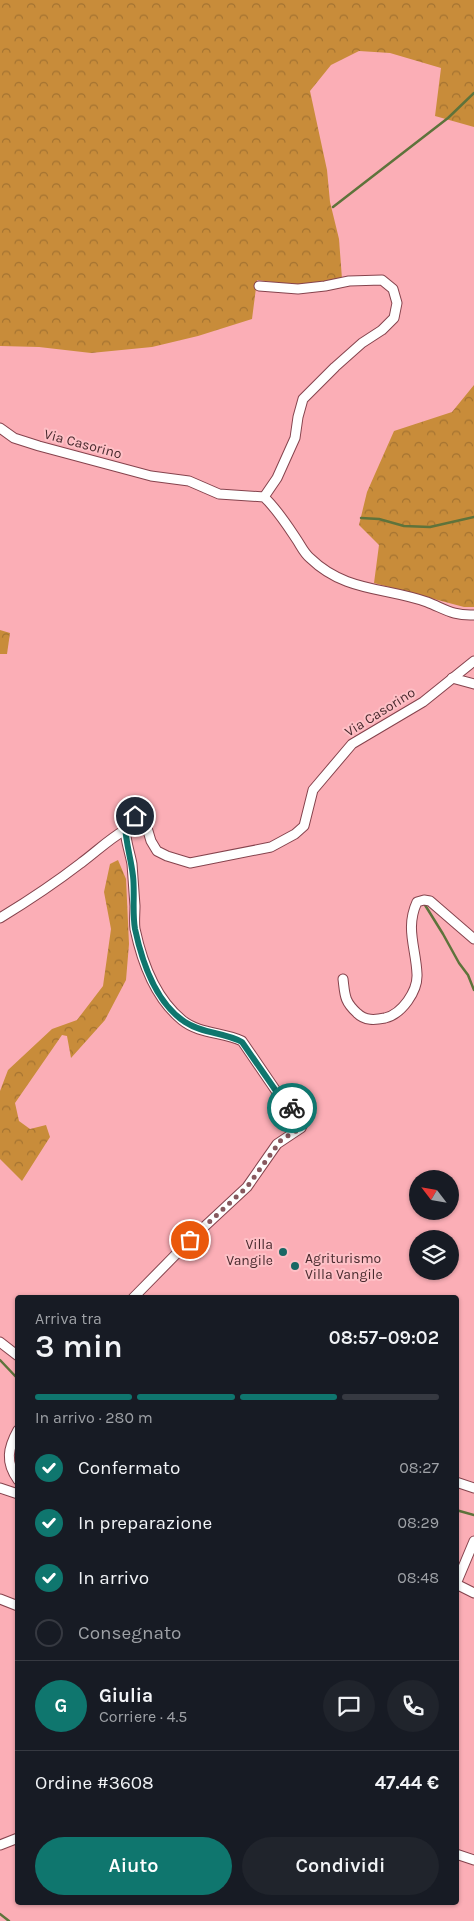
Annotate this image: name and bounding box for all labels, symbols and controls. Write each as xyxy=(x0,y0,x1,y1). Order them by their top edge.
street label: Via Casorino xyxy=(42,425,124,463)
street label: Via Casorino xyxy=(342,684,418,740)
pin xyxy=(114,795,156,837)
icon: home xyxy=(121,802,149,830)
courier xyxy=(267,1083,317,1133)
icon: bike xyxy=(278,1094,306,1122)
north arrow xyxy=(409,1170,459,1220)
map controls xyxy=(409,1170,459,1280)
pin xyxy=(169,1219,211,1261)
icon: bag xyxy=(176,1226,204,1254)
button: layers xyxy=(409,1230,459,1280)
place label: Villa Vangile xyxy=(226,1236,273,1269)
marker: Villa Vangile xyxy=(277,1246,289,1258)
place label: Agriturismo Villa Vangile xyxy=(305,1250,383,1283)
marker: Agriturismo Villa Vangile xyxy=(289,1260,301,1272)
text: Arriva tra xyxy=(35,1309,102,1328)
text: 08:57–09:02 xyxy=(329,1327,439,1349)
text: 3 min xyxy=(35,1328,123,1365)
text: In arrivo · 280 m xyxy=(35,1408,153,1427)
icon: check xyxy=(35,1454,63,1482)
text: Confermato xyxy=(78,1457,180,1479)
text: 08:27 xyxy=(399,1458,439,1477)
icon: check xyxy=(35,1509,63,1537)
text: In preparazione xyxy=(78,1512,212,1534)
text: 08:29 xyxy=(397,1513,439,1532)
icon: check xyxy=(35,1564,63,1592)
text: In arrivo xyxy=(78,1567,149,1589)
text: 08:48 xyxy=(397,1568,439,1587)
text: Consegnato xyxy=(78,1622,181,1644)
button: chat xyxy=(323,1680,375,1732)
button: phone xyxy=(387,1680,439,1732)
text: Giulia xyxy=(99,1685,153,1707)
text: G xyxy=(55,1695,67,1717)
text: Corriere · 4.5 xyxy=(99,1707,187,1726)
text: Ordine #3608 xyxy=(35,1772,154,1794)
text: 47.44 € xyxy=(375,1772,439,1794)
button: Aiuto xyxy=(35,1837,232,1895)
button: Condividi xyxy=(242,1837,439,1895)

